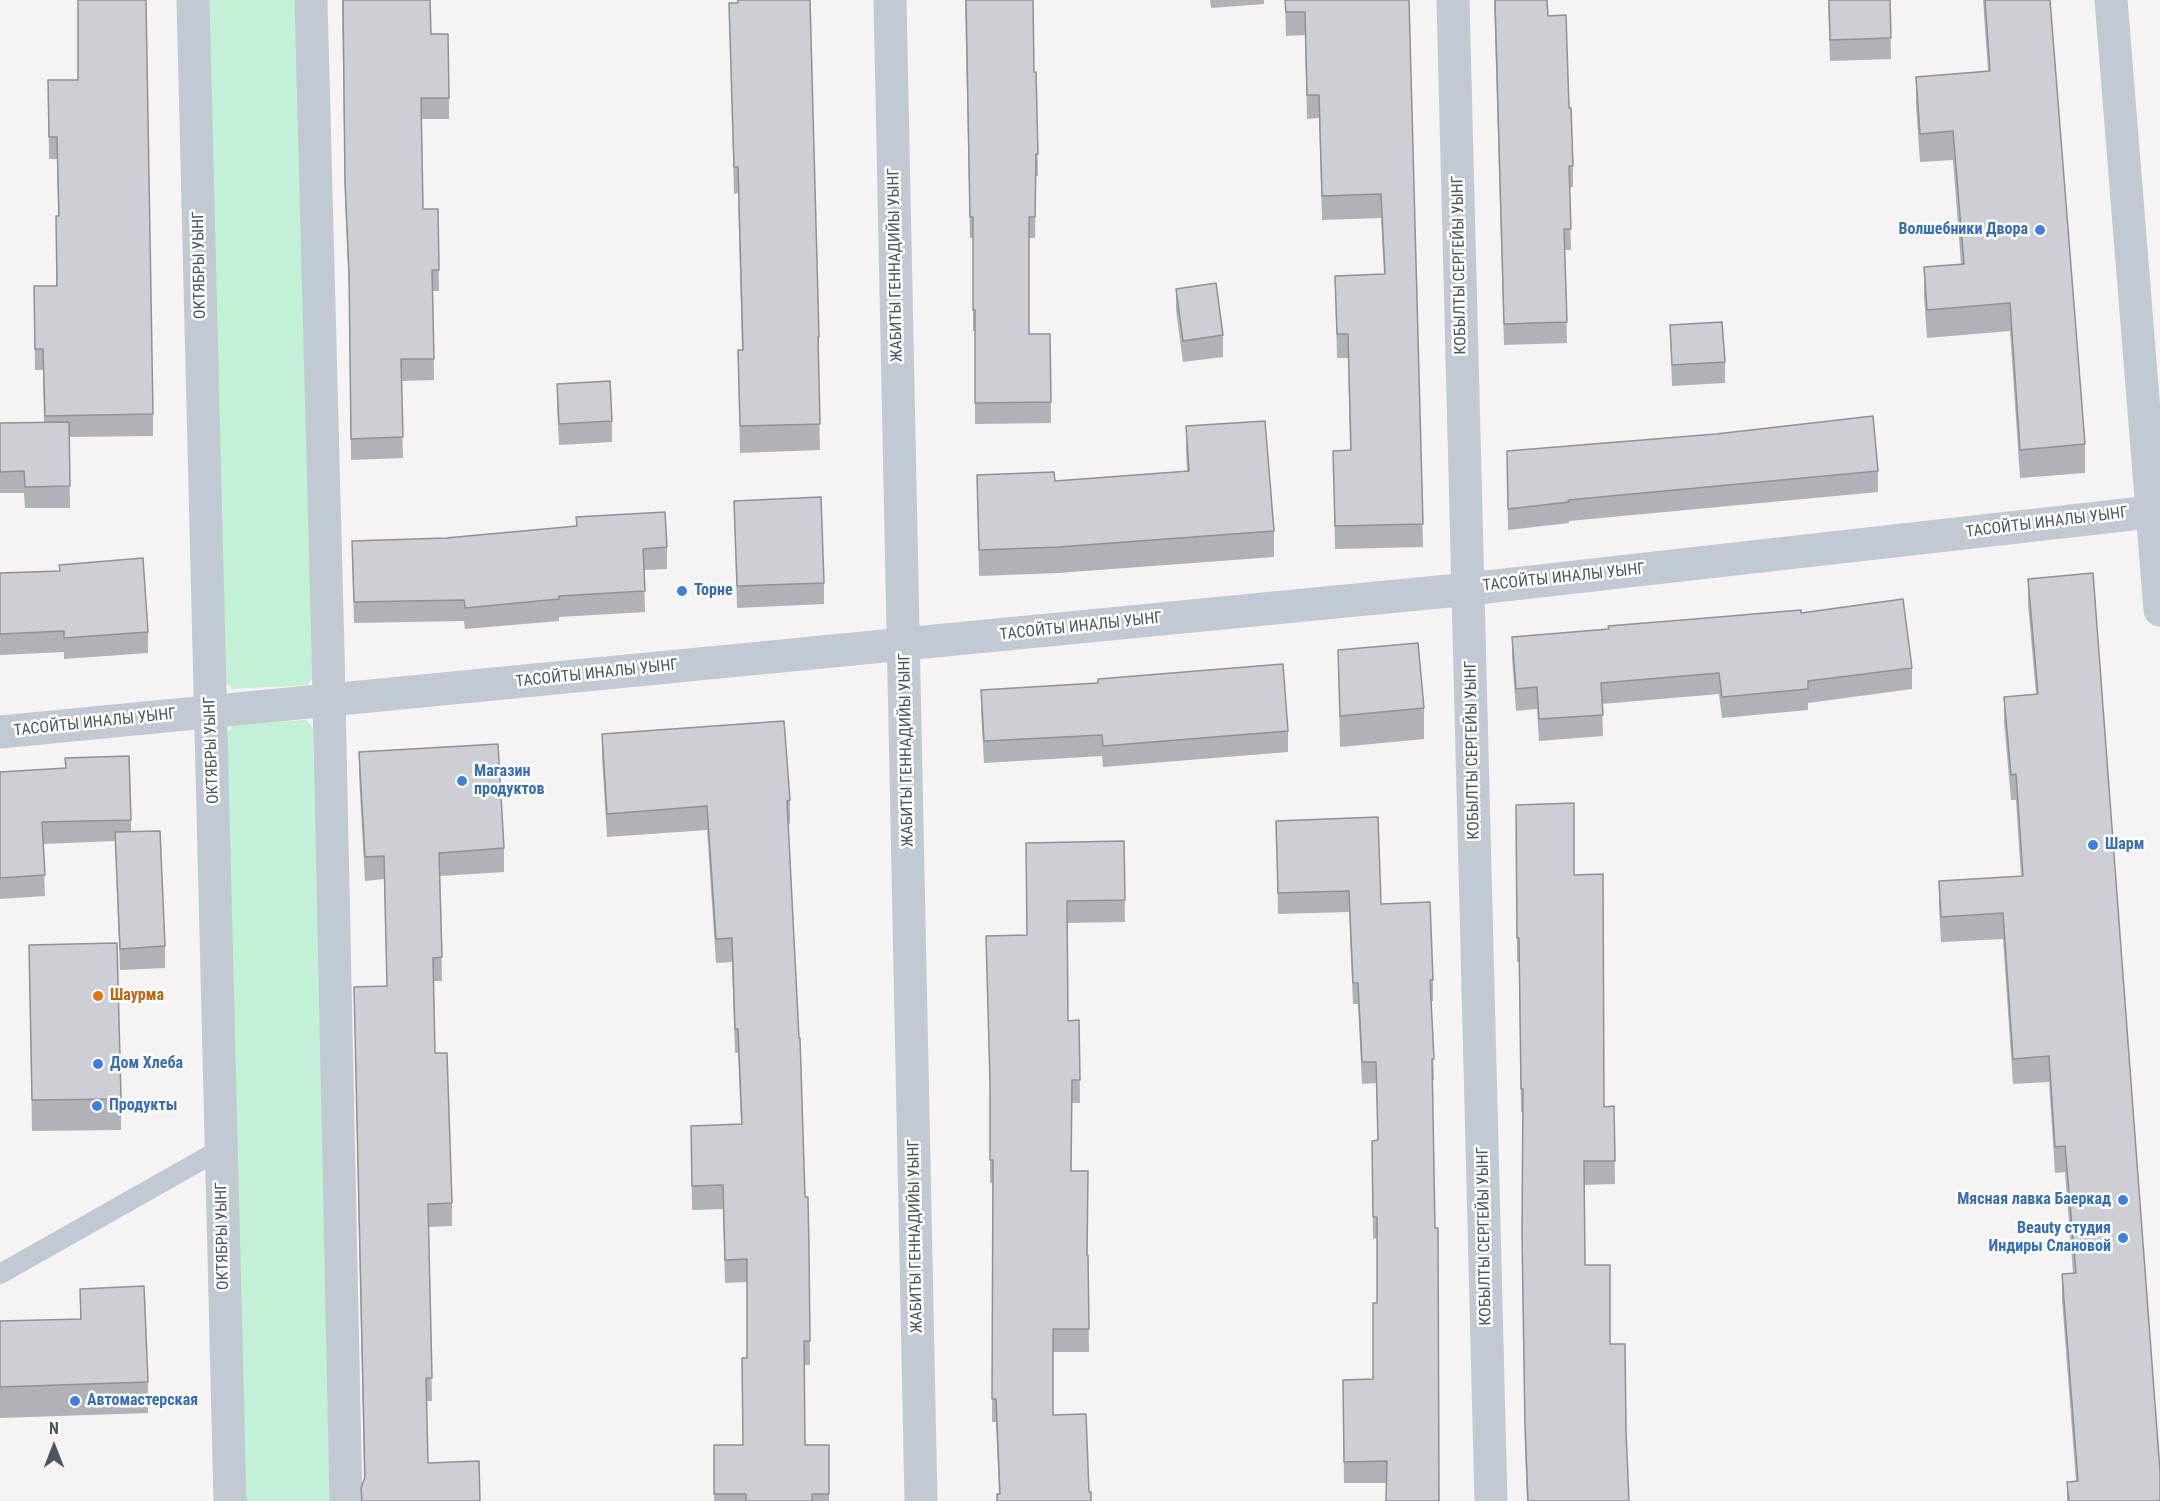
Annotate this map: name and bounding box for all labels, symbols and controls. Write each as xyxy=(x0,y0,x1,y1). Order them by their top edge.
street label: ЖАБИТЫ ГЕННАДИЙЫ УЫНГ xyxy=(885,168,907,362)
street label: КОБЫЛТЫ СЕРГЕЙЫ УЫНГ xyxy=(1449,175,1471,355)
street label: ОКТЯБРЫ УЫНГ xyxy=(189,211,211,319)
place label: Волшебники Двора xyxy=(1898,220,2028,240)
marker: Волшебники Двора xyxy=(2033,223,2047,237)
street label: ТАСОЙТЫ ИНАЛЫ УЫНГ xyxy=(1965,504,2129,542)
street label: ТАСОЙТЫ ИНАЛЫ УЫНГ xyxy=(1482,560,1646,596)
place label: Торне xyxy=(694,581,733,601)
marker: Торне xyxy=(675,584,689,598)
street label: ТАСОЙТЫ ИНАЛЫ УЫНГ xyxy=(999,609,1163,645)
street label: ЖАБИТЫ ГЕННАДИЙЫ УЫНГ xyxy=(896,653,918,847)
street label: ТАСОЙТЫ ИНАЛЫ УЫНГ xyxy=(515,656,679,692)
street label: КОБЫЛТЫ СЕРГЕЙЫ УЫНГ xyxy=(1462,660,1484,840)
street label: ОКТЯБРЫ УЫНГ xyxy=(201,696,223,804)
street label: ТАСОЙТЫ ИНАЛЫ УЫНГ xyxy=(13,705,177,741)
place label: Магазин продуктов xyxy=(474,762,544,800)
marker: Магазин продуктов xyxy=(455,774,469,788)
place label: Шарм xyxy=(2105,835,2144,855)
marker: Шарм xyxy=(2086,838,2100,852)
place label: Шаурма xyxy=(110,986,164,1006)
marker: Шаурма xyxy=(91,989,105,1003)
place label: Дом Хлеба xyxy=(110,1054,183,1074)
marker: Дом Хлеба xyxy=(91,1057,105,1071)
place label: Продукты xyxy=(109,1096,177,1116)
marker: Продукты xyxy=(90,1099,104,1113)
street label: ЖАБИТЫ ГЕННАДИЙЫ УЫНГ xyxy=(905,1139,927,1333)
street label: КОБЫЛТЫ СЕРГЕЙЫ УЫНГ xyxy=(1474,1146,1496,1326)
street label: ОКТЯБРЫ УЫНГ xyxy=(212,1182,234,1290)
place label: Мясная лавка Баеркад xyxy=(1957,1190,2111,1210)
marker: Мясная лавка Баеркад xyxy=(2116,1193,2130,1207)
place label: Beauty студия Индиры Слановой xyxy=(1989,1219,2111,1257)
marker: Beauty студия Индиры Слановой xyxy=(2116,1231,2130,1245)
place label: Автомастерская xyxy=(87,1391,198,1411)
marker: Автомастерская xyxy=(68,1394,82,1408)
north arrow xyxy=(24,1417,84,1477)
text: N xyxy=(49,1419,59,1438)

